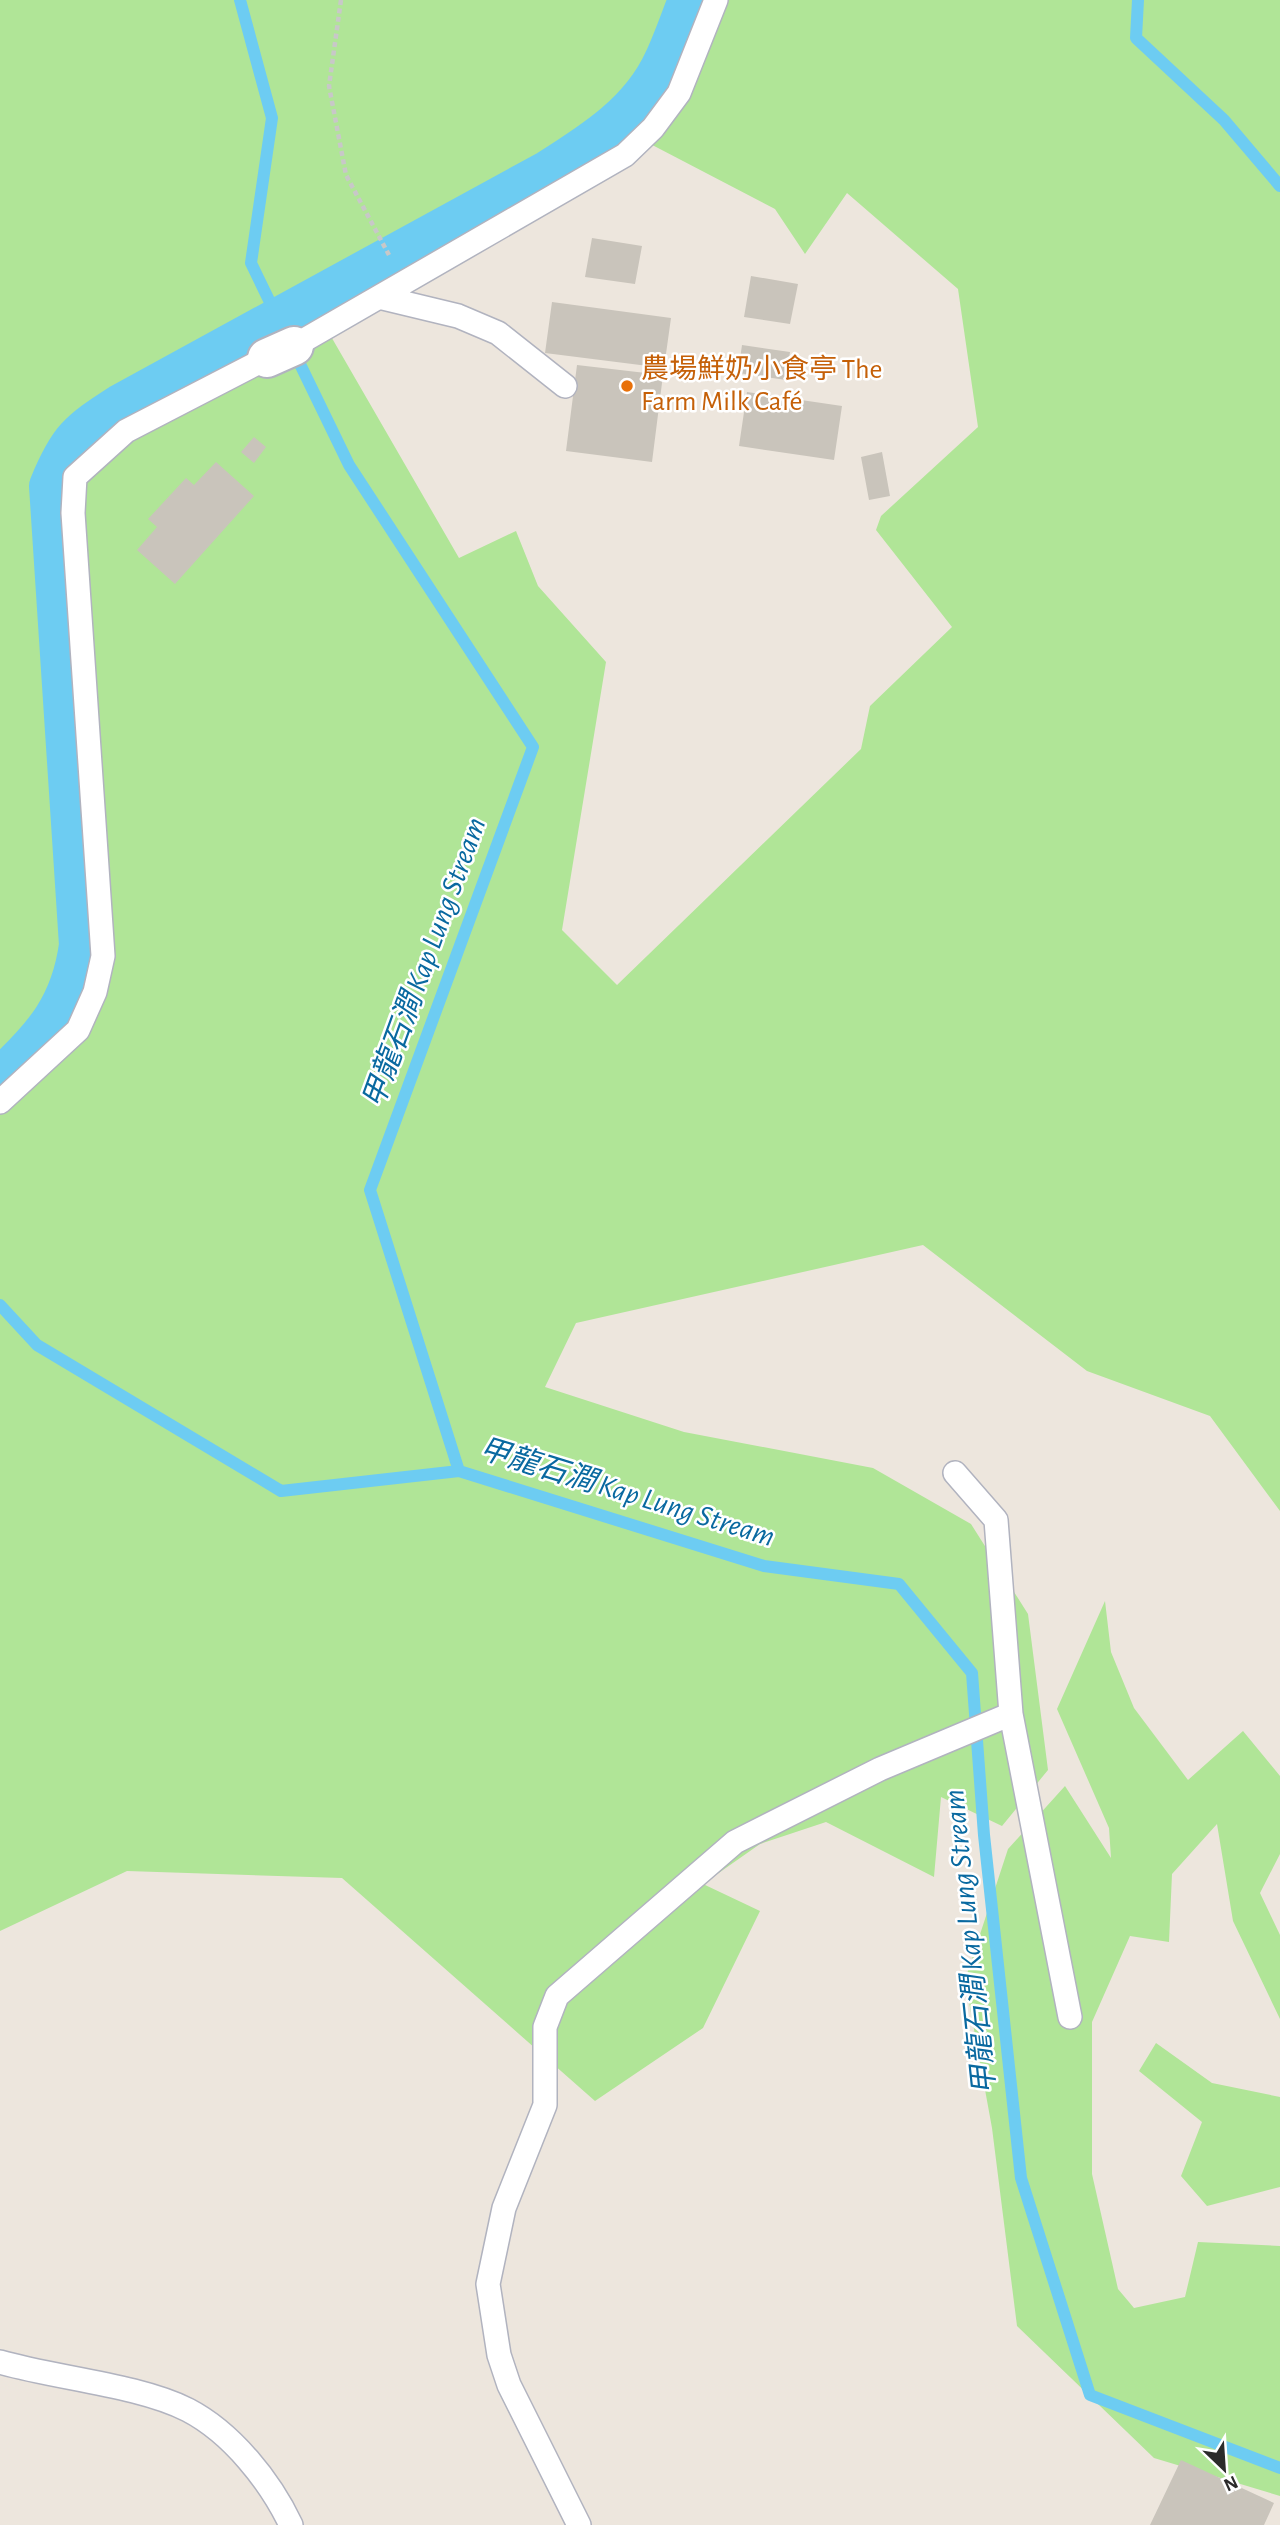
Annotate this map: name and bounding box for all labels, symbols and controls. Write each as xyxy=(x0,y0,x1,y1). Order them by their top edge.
place label: 農場鮮奶小食亭 The Farm Milk Café xyxy=(641,354,883,416)
marker: 農場鮮奶小食亭 The Farm Milk Café xyxy=(619,378,635,394)
water label: 甲龍石澗 Kap Lung Stream xyxy=(357,813,492,1112)
water label: 甲龍石澗 Kap Lung Stream xyxy=(476,1432,779,1552)
water label: 甲龍石澗 Kap Lung Stream xyxy=(937,1788,1001,2096)
north arrow xyxy=(1189,2434,1259,2504)
text: N xyxy=(1221,2472,1241,2494)

